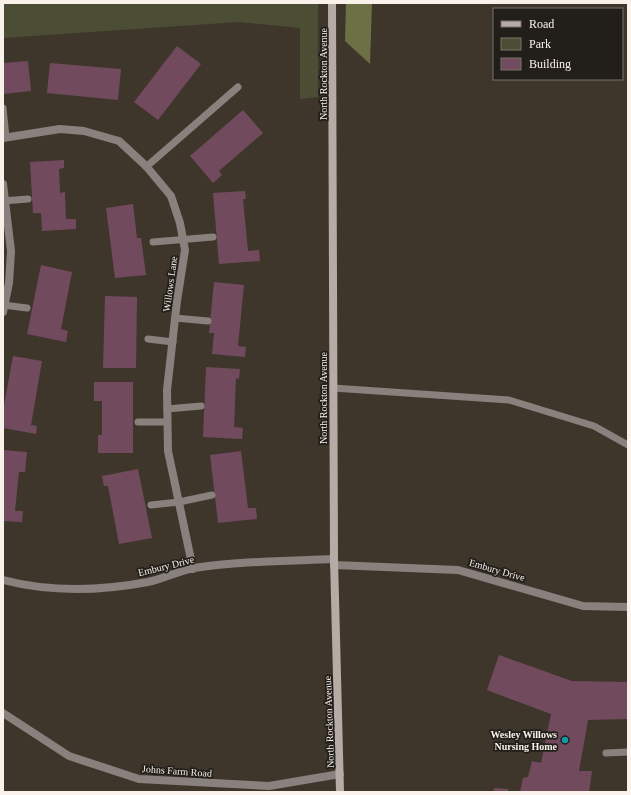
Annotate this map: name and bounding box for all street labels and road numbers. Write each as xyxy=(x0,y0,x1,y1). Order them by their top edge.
street label: North Rockton Avenue xyxy=(318,27,329,120)
street label: Willows Lane xyxy=(161,255,179,312)
street label: North Rockton Avenue xyxy=(318,351,329,444)
street label: Embury Drive xyxy=(137,554,196,578)
street label: Embury Drive xyxy=(468,557,527,583)
street label: North Rockton Avenue xyxy=(322,675,336,768)
street label: Johns Farm Road xyxy=(142,763,212,779)

